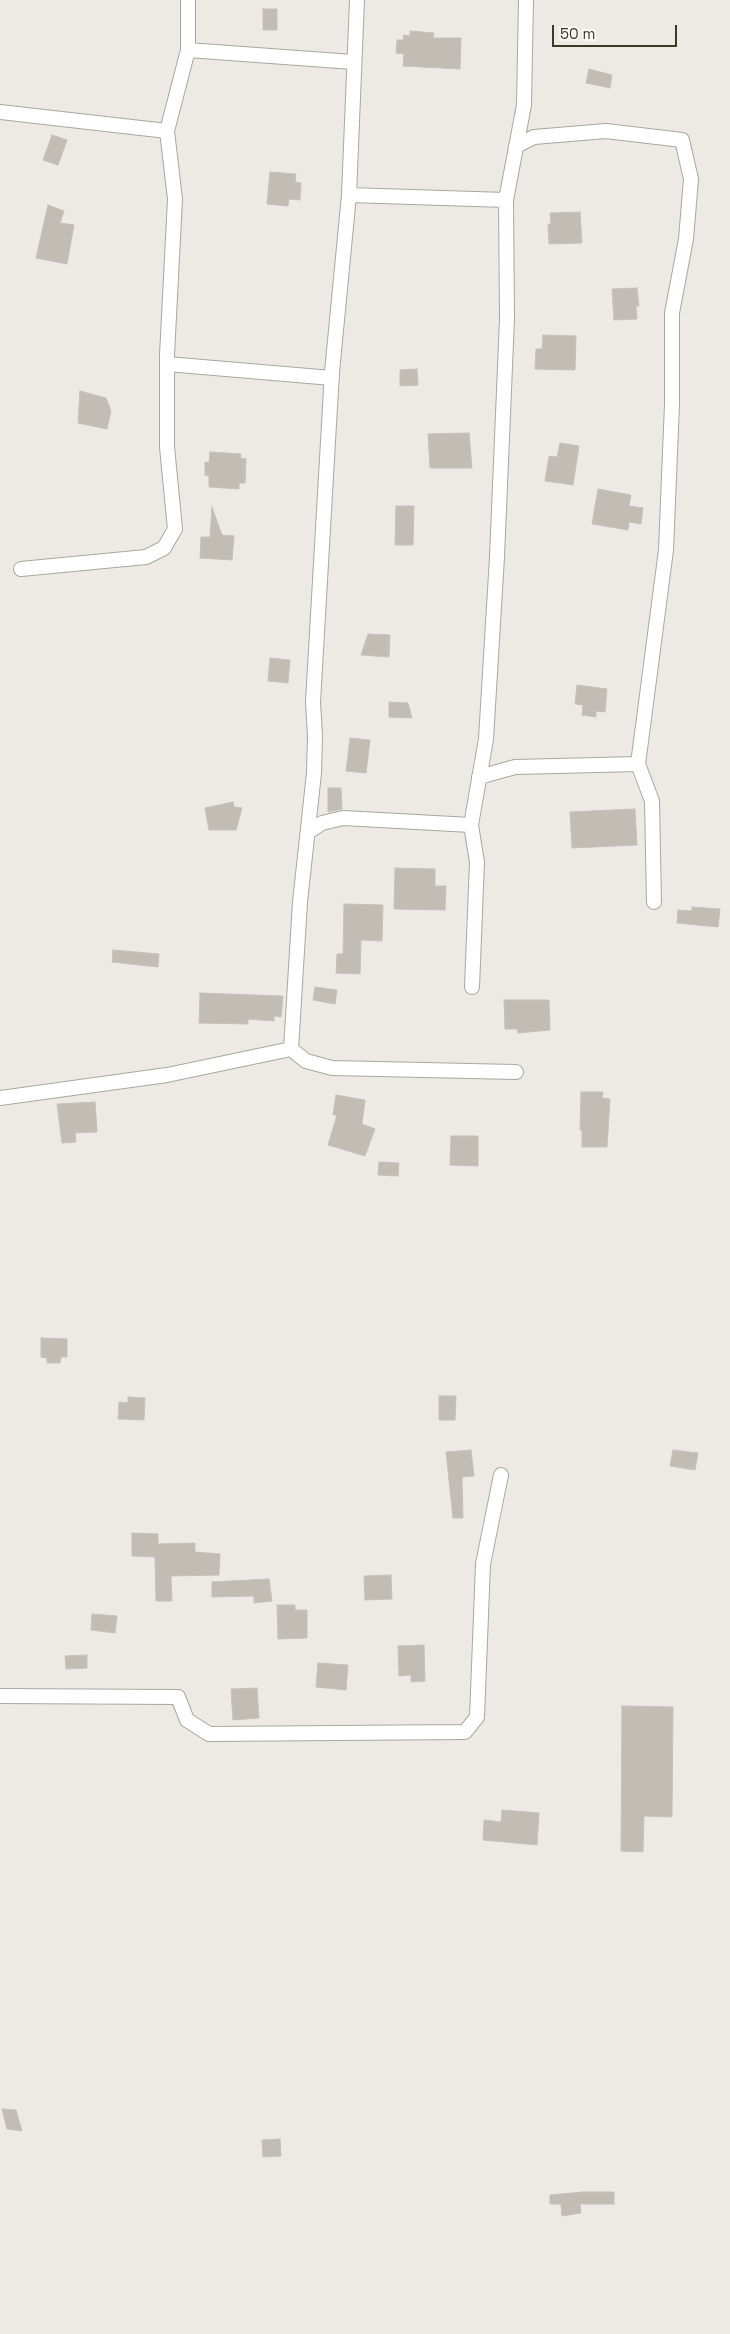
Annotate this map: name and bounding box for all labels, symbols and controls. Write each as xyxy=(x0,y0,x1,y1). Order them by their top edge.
scale bar xyxy=(555,15,680,47)
text: 50 m xyxy=(560,24,595,43)

